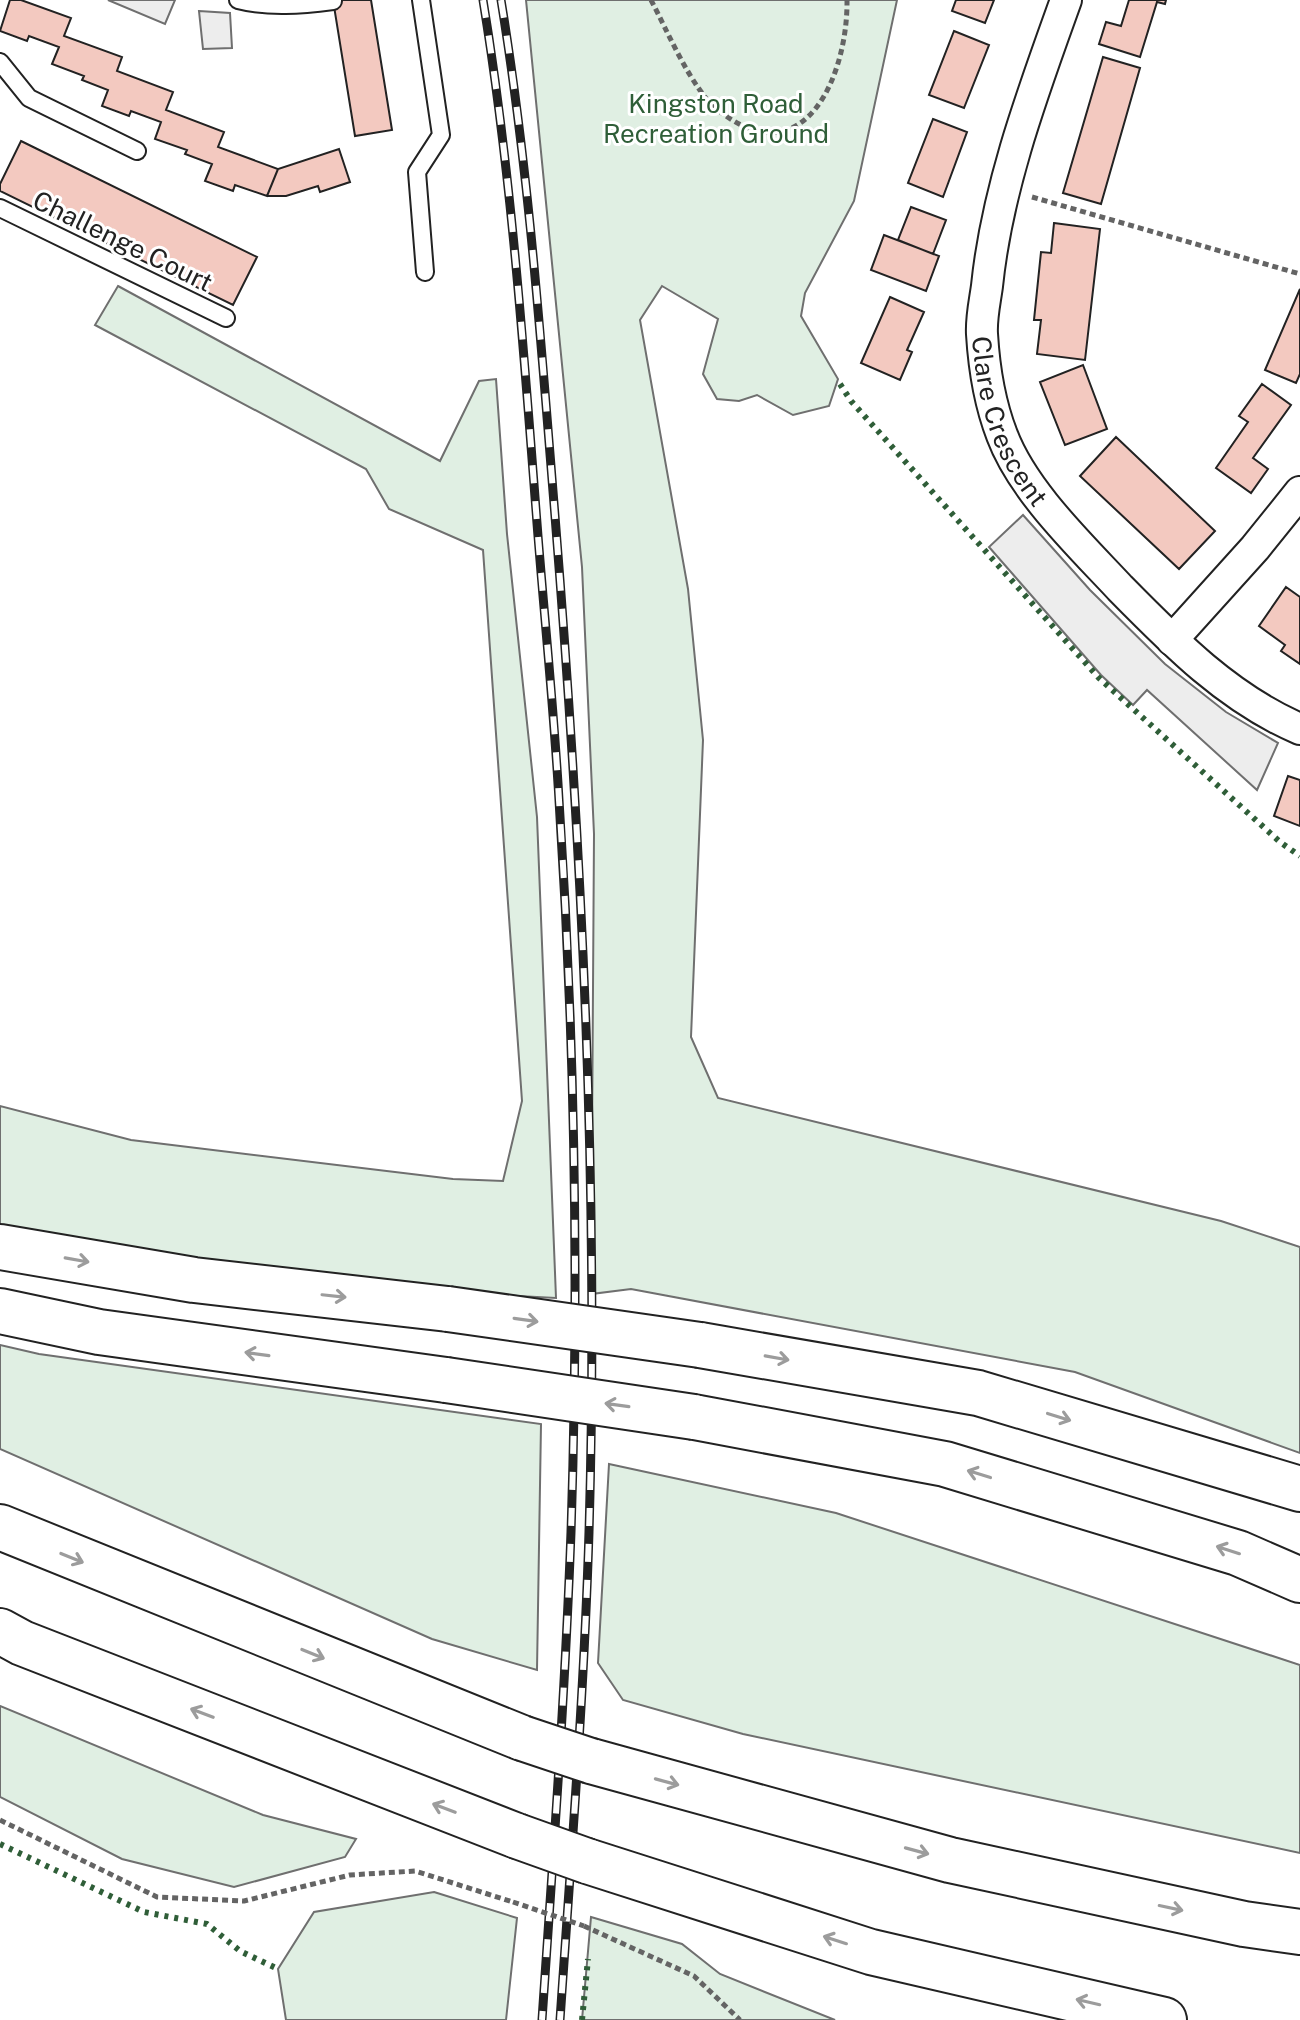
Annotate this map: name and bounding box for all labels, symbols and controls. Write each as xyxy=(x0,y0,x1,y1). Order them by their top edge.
park label: Kingston Road Recreation Ground xyxy=(603,88,829,149)
street label: Challenge Court xyxy=(28,184,218,298)
street label: Clare Crescent xyxy=(967,335,1055,512)
one-way arrow xyxy=(64,1253,89,1268)
one-way arrow xyxy=(320,1288,347,1303)
one-way arrow xyxy=(512,1313,538,1328)
one-way arrow xyxy=(245,1346,270,1361)
one-way arrow xyxy=(764,1351,789,1366)
one-way arrow xyxy=(605,1397,630,1412)
one-way arrow xyxy=(1045,1410,1071,1425)
one-way arrow xyxy=(967,1466,993,1481)
one-way arrow xyxy=(1216,1542,1241,1557)
one-way arrow xyxy=(59,1552,84,1566)
one-way arrow xyxy=(300,1648,325,1663)
one-way arrow xyxy=(190,1705,215,1719)
one-way arrow xyxy=(653,1775,679,1790)
one-way arrow xyxy=(432,1800,457,1814)
one-way arrow xyxy=(904,1844,930,1859)
one-way arrow xyxy=(1157,1901,1183,1916)
one-way arrow xyxy=(823,1932,849,1947)
one-way arrow xyxy=(1075,1994,1101,2009)

